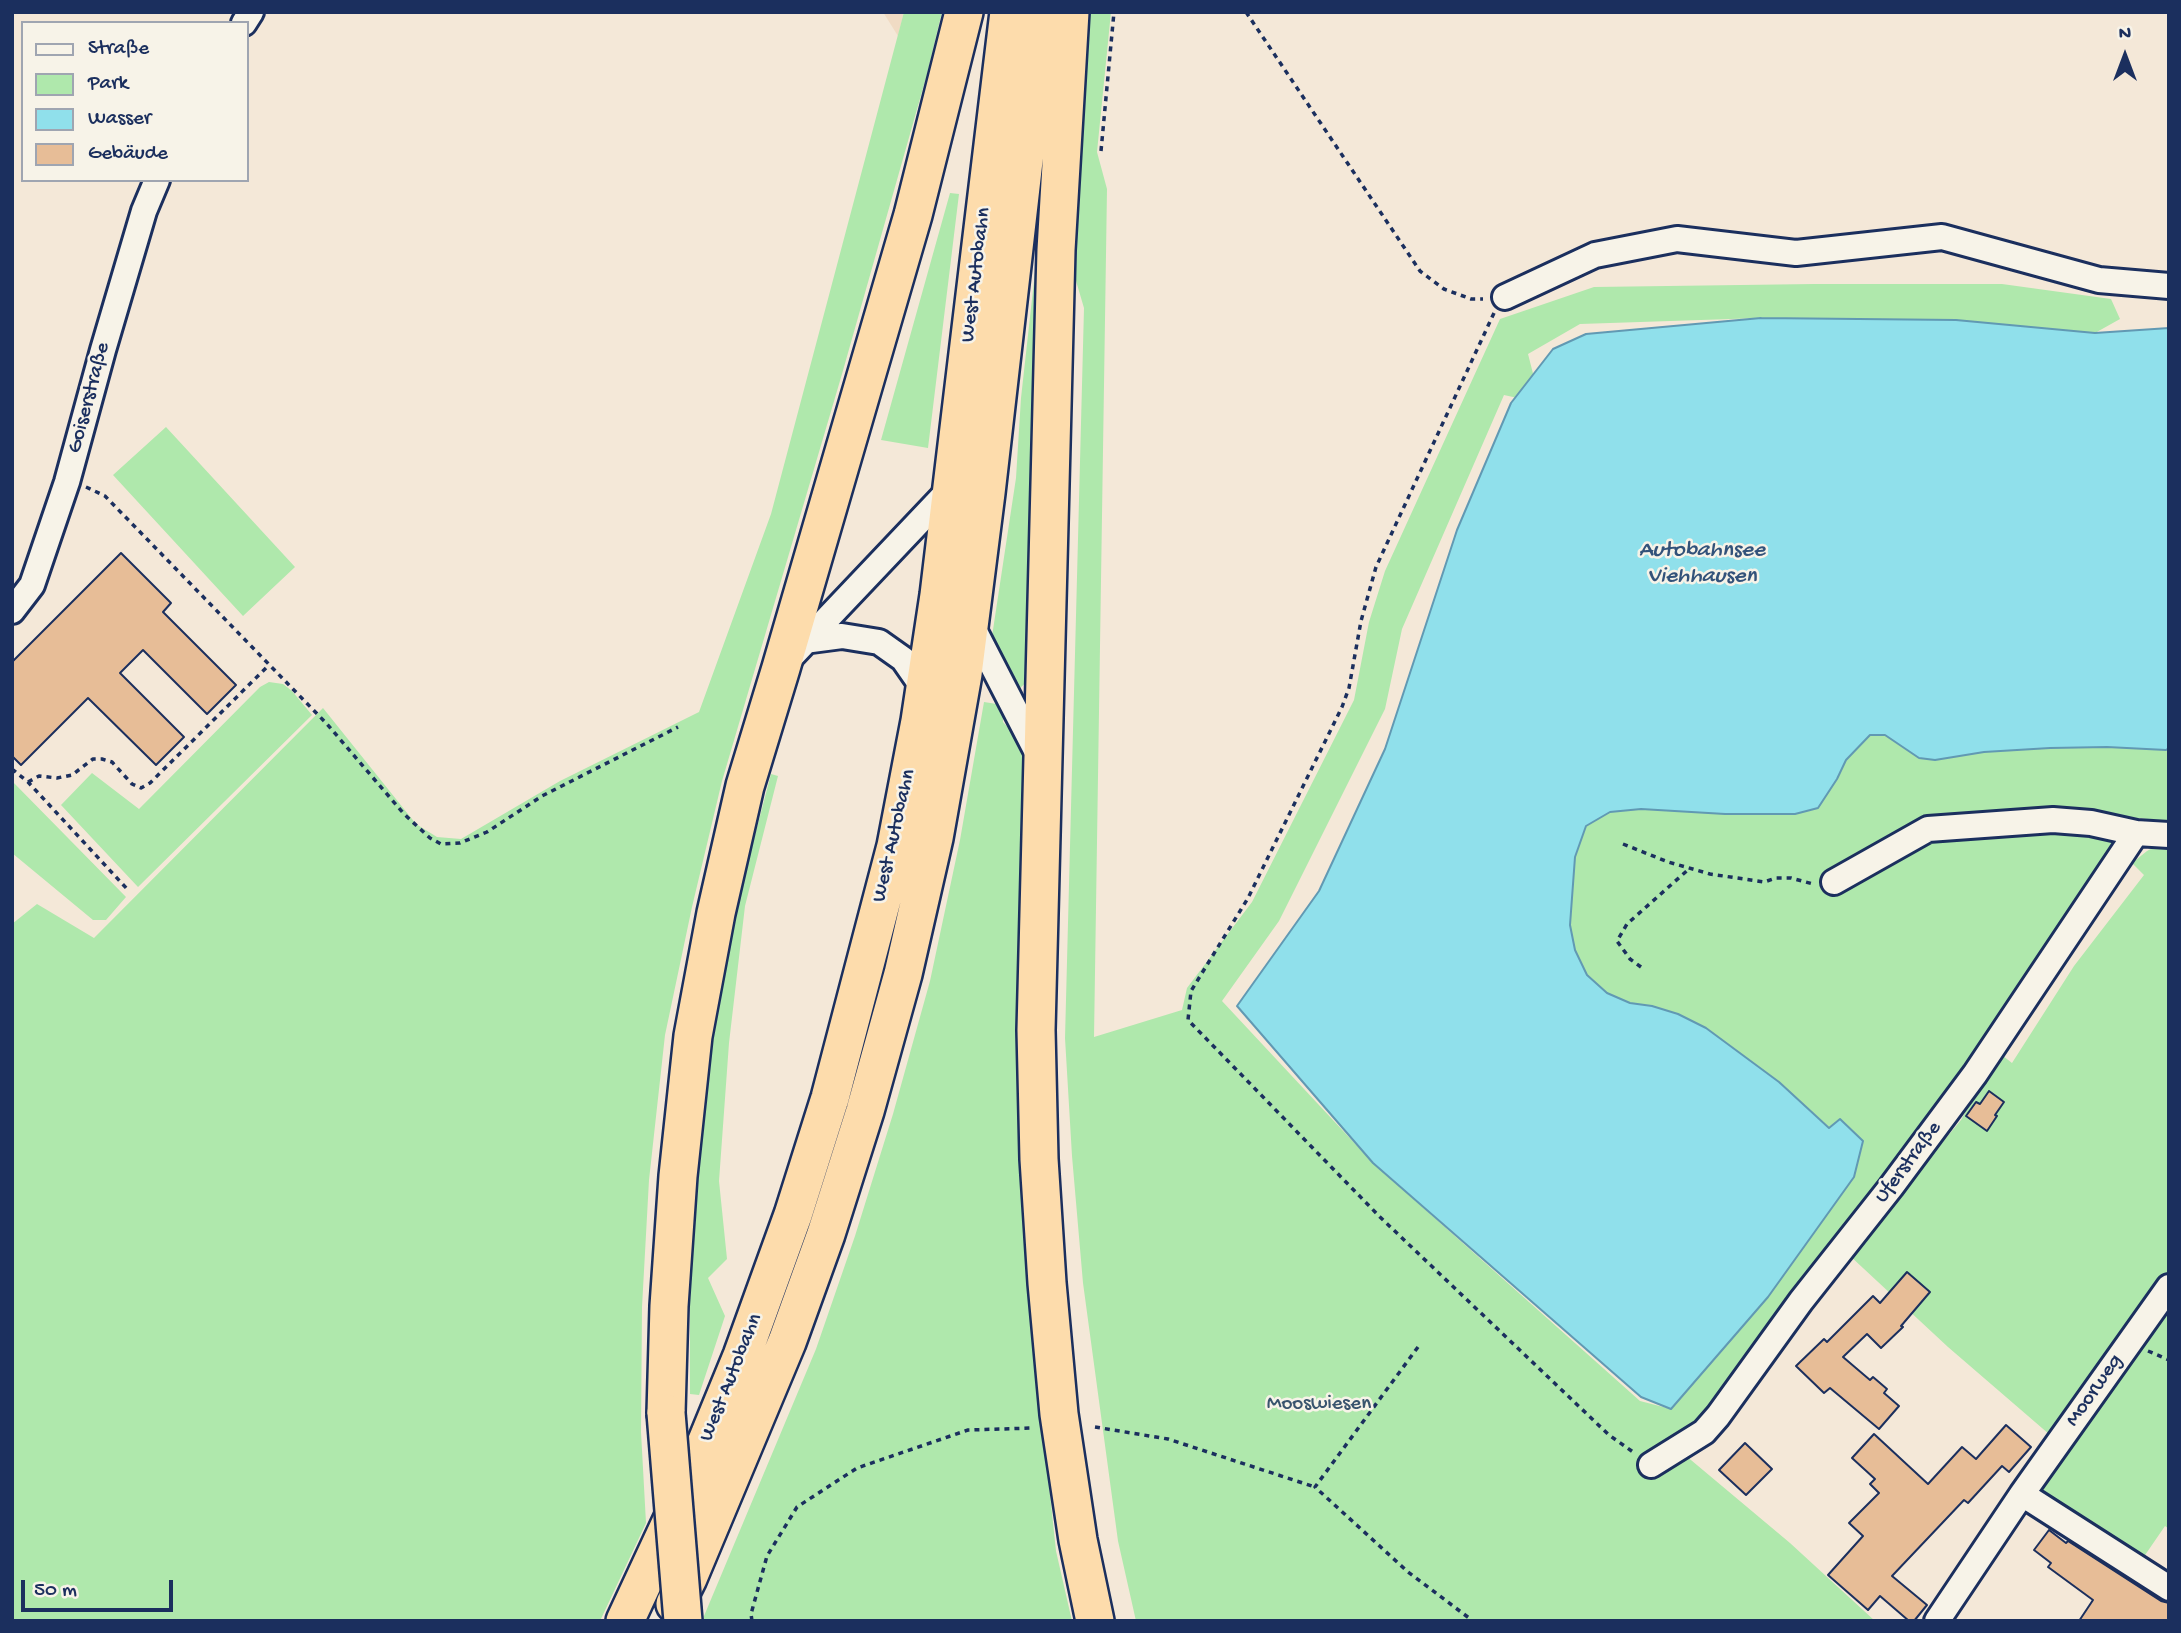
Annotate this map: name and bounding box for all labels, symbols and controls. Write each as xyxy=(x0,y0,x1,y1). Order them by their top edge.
legend xyxy=(21,21,248,182)
north arrow xyxy=(2090,21,2160,91)
text: N xyxy=(2119,23,2131,46)
text: Straße xyxy=(88,37,149,62)
text: Park xyxy=(88,72,128,97)
text: Wasser xyxy=(88,107,151,132)
text: Gebäude xyxy=(88,142,168,167)
street label: West Autobahn xyxy=(956,206,998,344)
street label: Goiserstraße xyxy=(63,340,117,456)
water label: Autobahnsee Viehhausen xyxy=(1639,537,1765,591)
street label: West Autobahn xyxy=(867,767,923,905)
street label: Uferstraße xyxy=(1870,1117,1948,1209)
street label: West Autobahn xyxy=(695,1310,769,1446)
street label: Moorweg xyxy=(2061,1350,2129,1432)
park label: Mooswiesen xyxy=(1267,1392,1371,1418)
scale bar xyxy=(24,1566,177,1610)
text: 50 m xyxy=(34,1579,77,1604)

